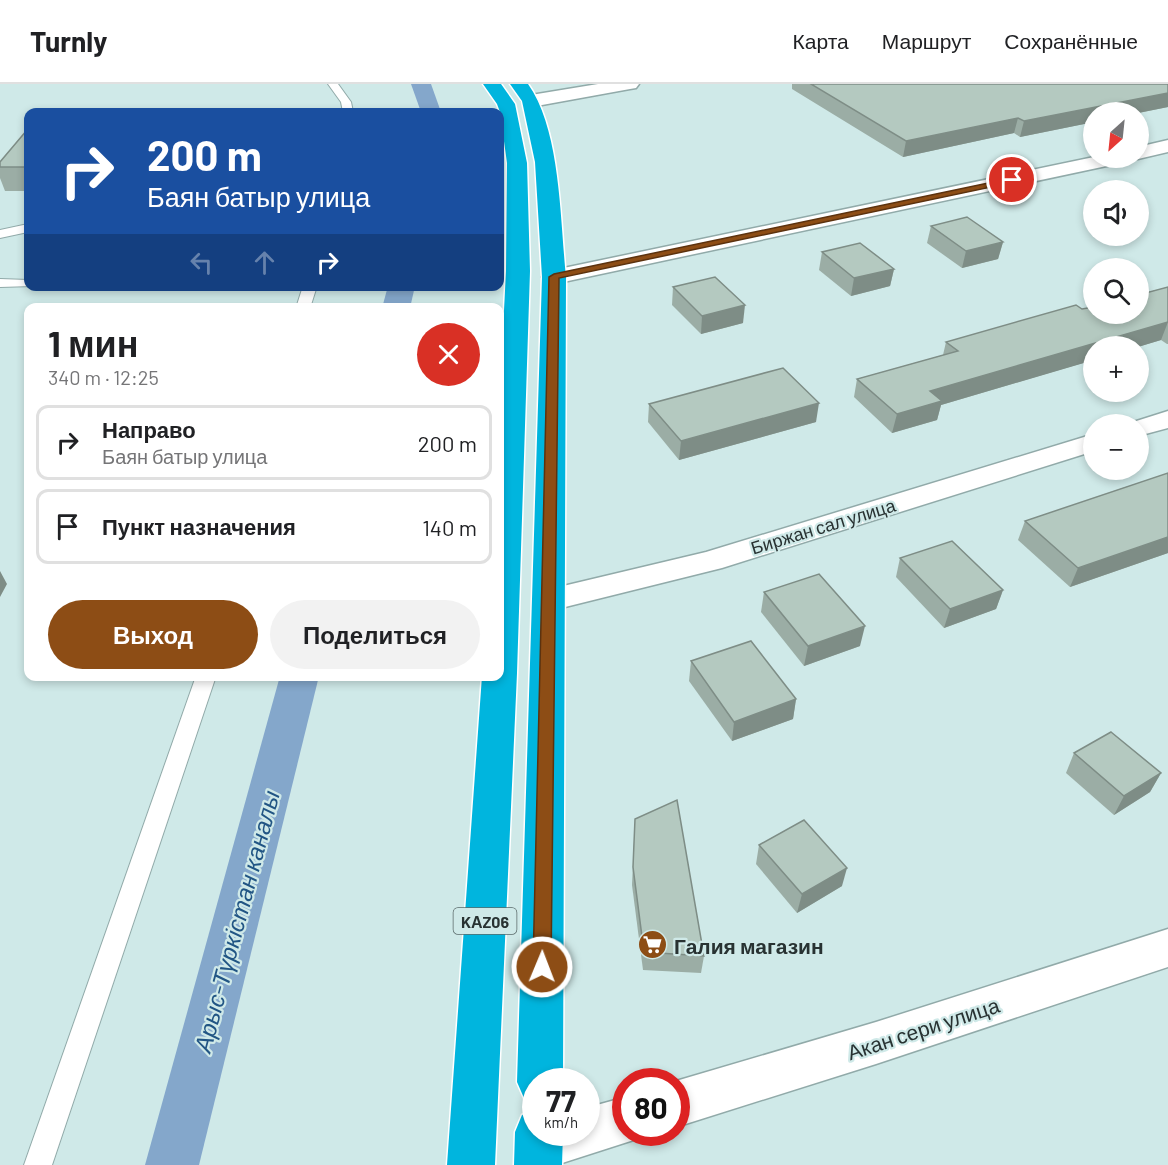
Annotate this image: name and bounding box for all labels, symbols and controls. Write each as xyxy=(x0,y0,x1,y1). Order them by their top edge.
text: Turnly xyxy=(30,24,107,58)
text: Карта xyxy=(793,28,849,53)
text: Маршрут xyxy=(882,28,971,53)
text: Сохранённые xyxy=(1004,28,1138,53)
north arrow xyxy=(1083,102,1149,168)
map controls xyxy=(1083,102,1149,480)
text: 200 m xyxy=(147,129,262,179)
icon: right xyxy=(48,132,126,210)
pin xyxy=(986,154,1037,205)
icon: arrive xyxy=(995,163,1028,196)
text: Баян батыр улица xyxy=(147,180,370,212)
button: sound xyxy=(1083,180,1149,246)
icon: left xyxy=(185,246,218,279)
icon: ahead xyxy=(248,246,281,279)
icon: right xyxy=(311,246,344,279)
button: search xyxy=(1083,258,1149,324)
text: 1 мин xyxy=(48,321,138,364)
button: close xyxy=(417,323,480,386)
button: + xyxy=(1083,336,1149,402)
text: 340 m · 12:25 xyxy=(48,365,159,389)
button: − xyxy=(1083,414,1149,480)
text: Направо xyxy=(102,416,196,442)
icon: right xyxy=(51,426,84,459)
text: 200 m xyxy=(418,430,477,456)
text: Баян батыр улица xyxy=(102,444,267,468)
street label: Биржан сал улица xyxy=(748,493,899,558)
icon: arrive xyxy=(51,510,84,543)
text: Пункт назначения xyxy=(102,513,296,539)
text: 140 m xyxy=(422,514,477,540)
button: Выход xyxy=(48,600,258,669)
button: Поделиться xyxy=(270,600,480,669)
water label: Арыс-Түркістан каналы xyxy=(187,787,285,1057)
road number: KАZ06 xyxy=(454,908,516,934)
supermarket icon: Галия магазин xyxy=(637,929,669,961)
place label: Галия магазин xyxy=(674,933,824,958)
position arrow xyxy=(510,935,574,999)
street label: Акан сери улица xyxy=(844,992,1003,1064)
speed limit sign: 80 xyxy=(612,1068,690,1146)
text: 77 xyxy=(546,1082,576,1118)
text: km/h xyxy=(544,1113,578,1131)

